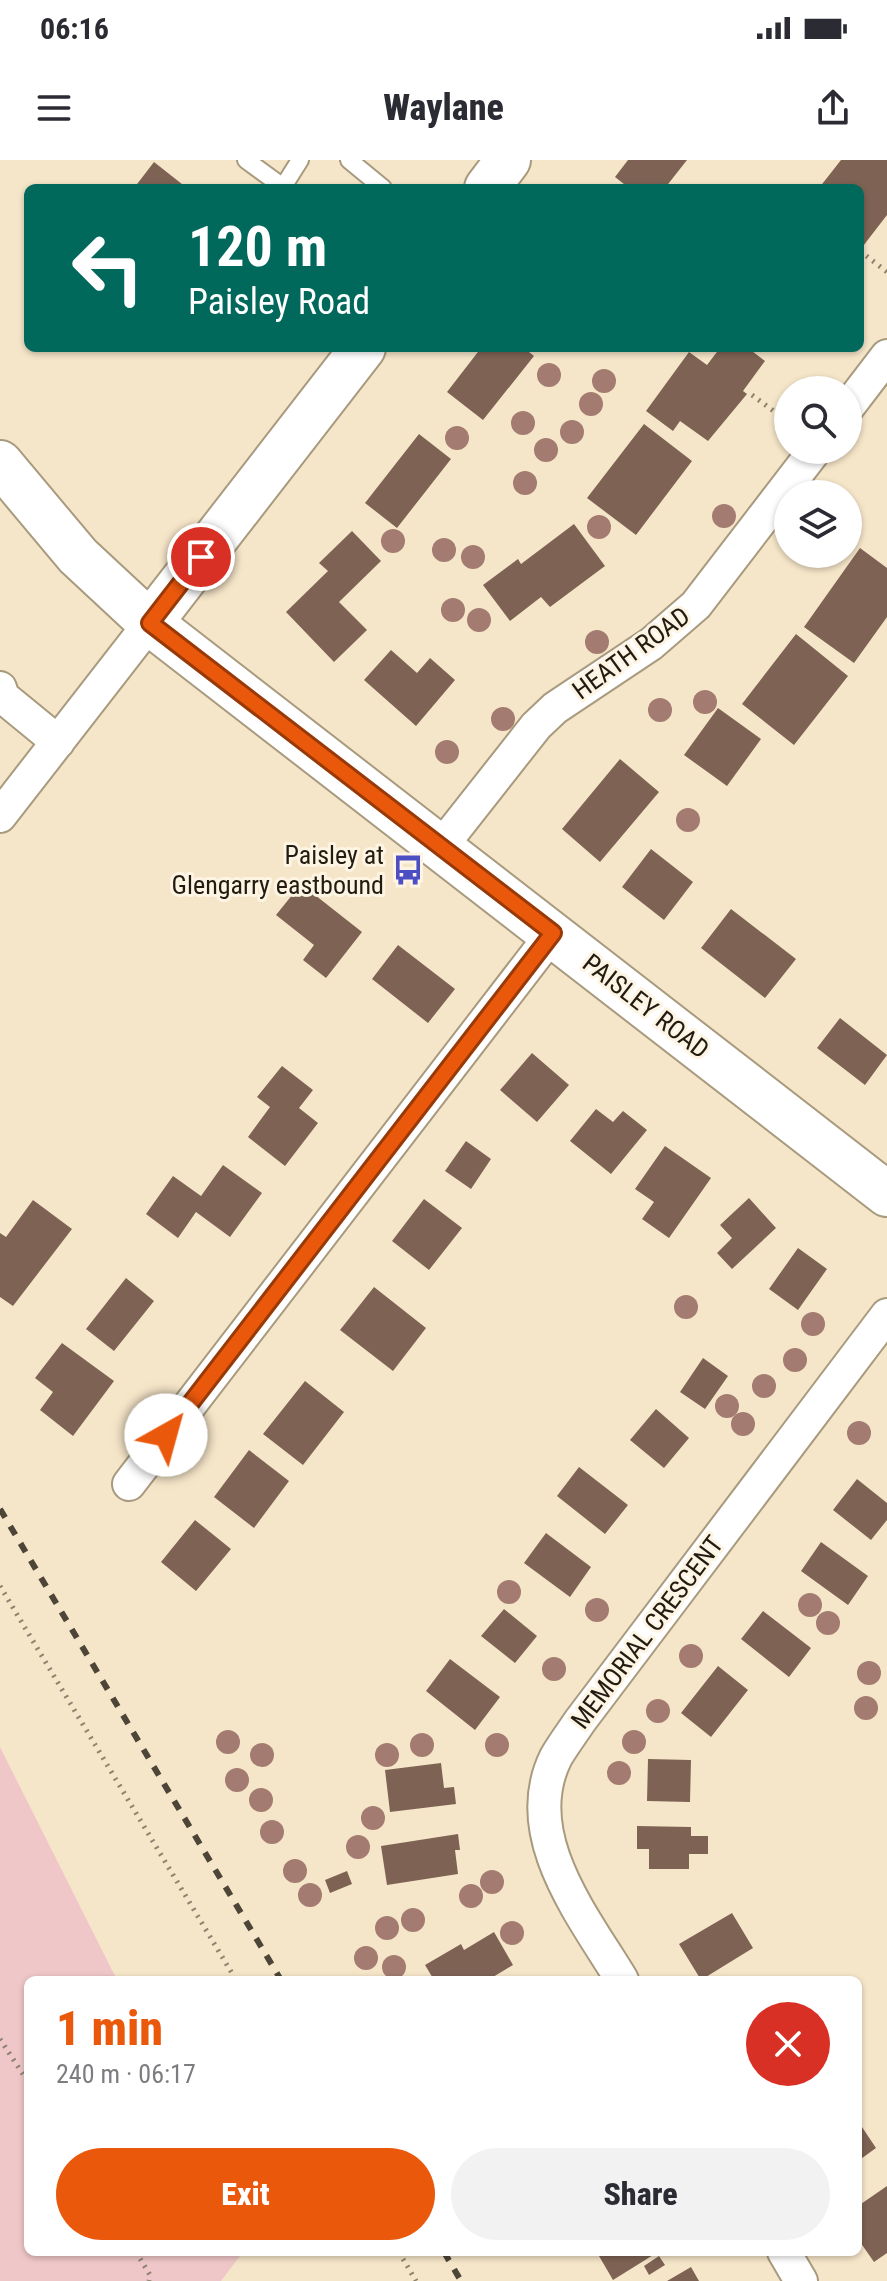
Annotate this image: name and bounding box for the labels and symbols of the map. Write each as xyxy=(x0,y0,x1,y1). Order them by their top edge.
pin xyxy=(167,523,235,591)
street label: HEATH ROAD xyxy=(567,601,695,705)
place label: Paisley at Glengarry eastbound xyxy=(172,840,384,900)
bus stop icon: Paisley at Glengarry eastbound xyxy=(391,853,425,887)
street label: PAISLEY ROAD xyxy=(577,948,715,1064)
position arrow xyxy=(124,1393,208,1477)
street label: MEMORIAL CRESCENT xyxy=(565,1530,729,1734)

